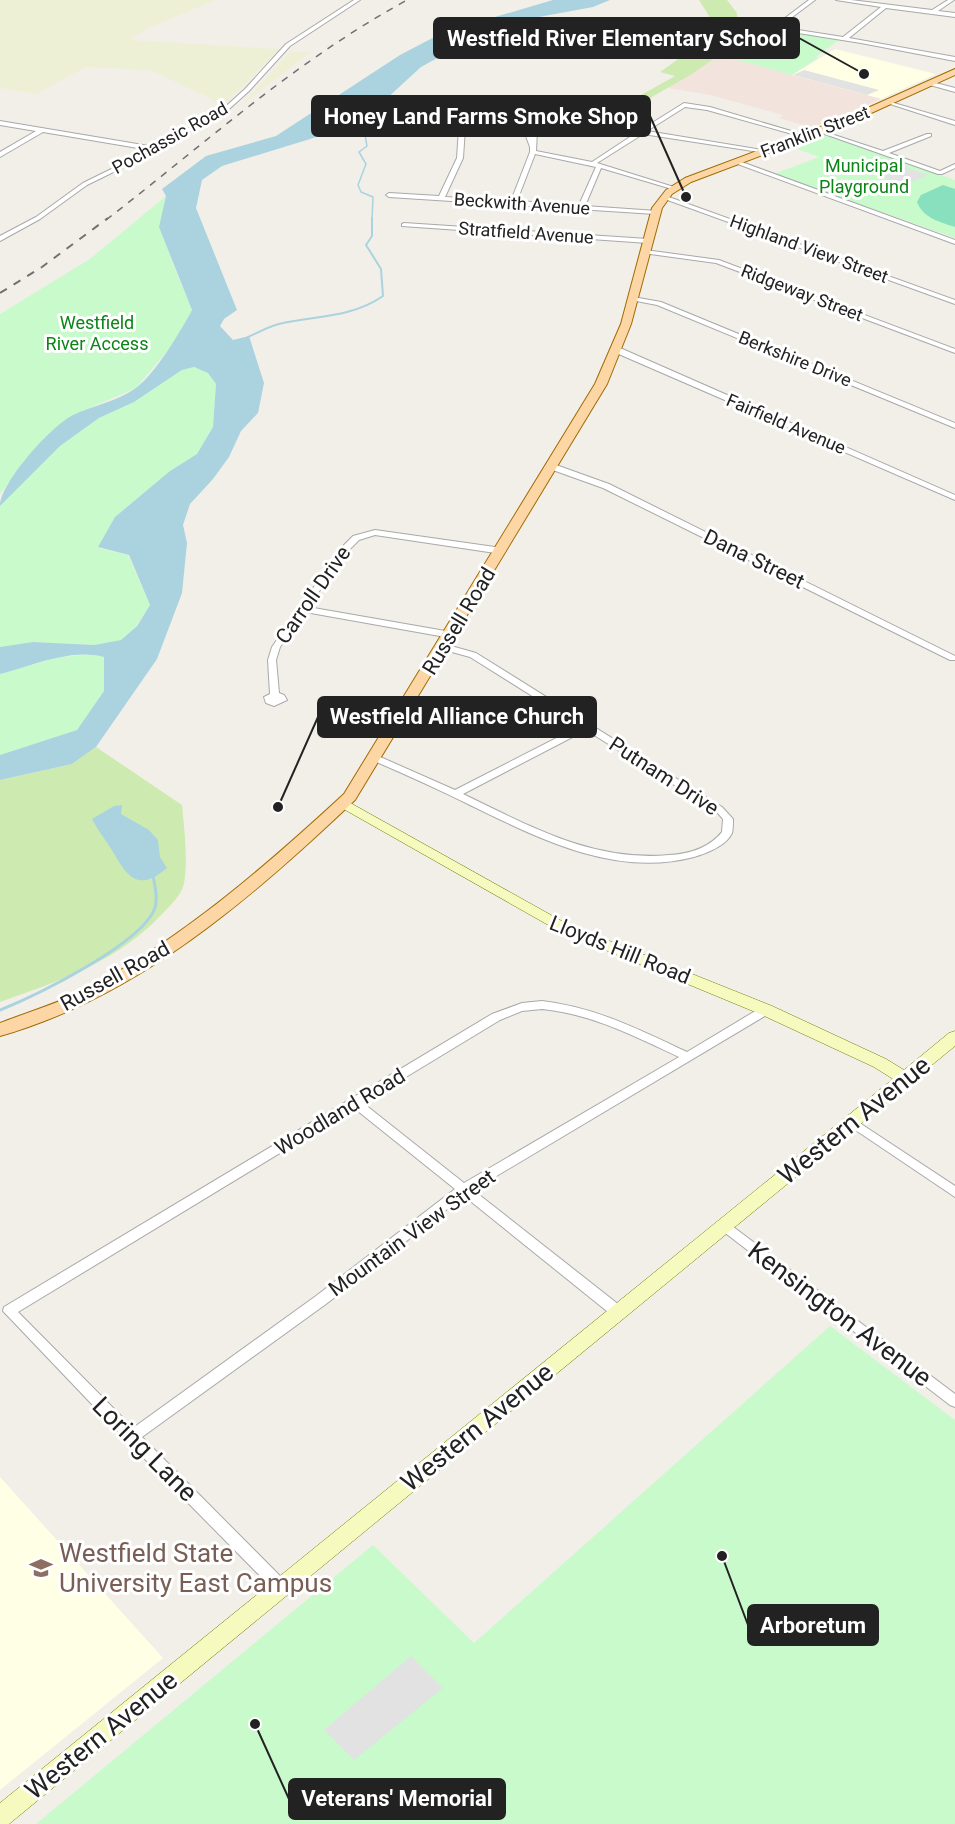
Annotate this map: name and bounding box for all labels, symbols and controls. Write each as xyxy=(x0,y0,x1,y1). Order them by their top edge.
callout: Westfield River Elementary School xyxy=(434,18,799,58)
text: Westfield River Elementary School xyxy=(447,26,787,51)
callout: Honey Land Farms Smoke Shop xyxy=(312,96,650,136)
street label: Pochassic Road xyxy=(108,97,231,178)
street label: Franklin Street xyxy=(757,101,872,162)
text: Honey Land Farms Smoke Shop xyxy=(324,104,638,129)
park label: Municipal Playground xyxy=(819,155,909,197)
street label: Beckwith Avenue xyxy=(453,188,591,219)
street label: Highland View Street xyxy=(727,210,891,287)
street label: Stratfield Avenue xyxy=(458,217,594,248)
street label: Ridgeway Street xyxy=(738,260,866,325)
park label: Westfield River Access xyxy=(46,312,148,354)
street label: Berkshire Drive xyxy=(736,326,855,391)
street label: Fairfield Avenue xyxy=(724,389,849,458)
street label: Dana Street xyxy=(700,524,808,594)
street label: Carroll Drive xyxy=(271,542,355,648)
street label: Russell Road xyxy=(418,563,500,679)
callout: Westfield Alliance Church xyxy=(318,697,596,737)
text: Westfield Alliance Church xyxy=(330,704,584,729)
street label: Putnam Drive xyxy=(605,732,723,820)
street label: Lloyds Hill Road xyxy=(546,911,694,989)
street label: Russell Road xyxy=(56,936,174,1016)
street label: Western Avenue xyxy=(772,1050,936,1190)
street label: Woodland Road xyxy=(271,1064,409,1160)
street label: Mountain View Street xyxy=(324,1165,500,1301)
street label: Kensington Avenue xyxy=(742,1235,938,1393)
street label: Western Avenue xyxy=(395,1357,559,1497)
street label: Loring Lane xyxy=(86,1390,204,1508)
place label: Westfield State University East Campus xyxy=(59,1538,332,1598)
school or university icon: Westfield State University East Campus xyxy=(28,1555,54,1581)
callout: Arboretum xyxy=(748,1605,878,1645)
text: Arboretum xyxy=(760,1613,866,1638)
street label: Western Avenue xyxy=(19,1665,183,1805)
callout: Veterans' Memorial xyxy=(289,1779,505,1819)
text: Veterans' Memorial xyxy=(301,1786,493,1811)

